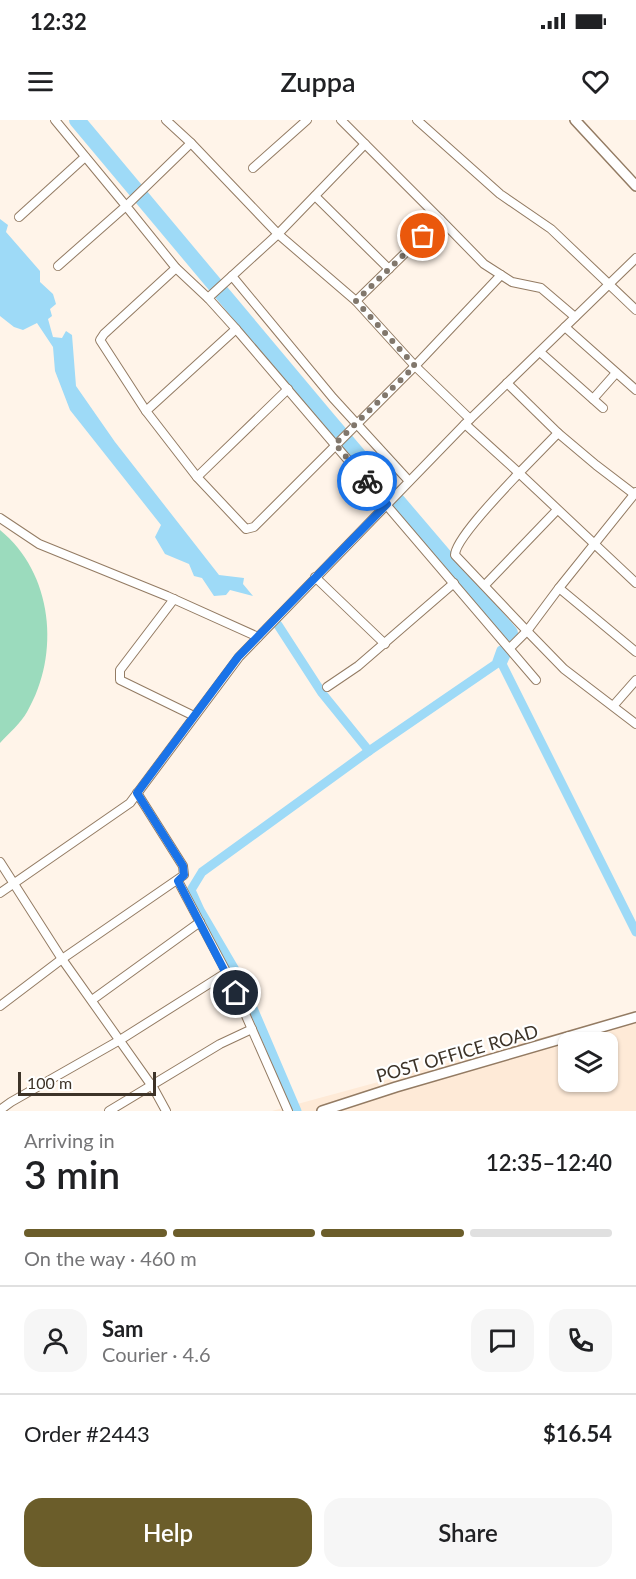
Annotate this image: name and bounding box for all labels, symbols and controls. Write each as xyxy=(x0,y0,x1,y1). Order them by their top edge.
text: 12:32 xyxy=(30,8,87,35)
icon: menu xyxy=(24,65,57,98)
text: Zuppa xyxy=(281,65,355,98)
icon: heart xyxy=(579,65,612,98)
pin xyxy=(397,210,448,261)
icon: bag xyxy=(406,219,439,252)
courier xyxy=(337,451,397,511)
icon: bike xyxy=(351,465,384,498)
pin xyxy=(210,967,261,1018)
icon: home xyxy=(219,976,252,1009)
street label: POST OFFICE ROAD xyxy=(373,1019,541,1087)
map controls xyxy=(558,1032,618,1092)
button: layers xyxy=(558,1032,618,1092)
scale bar xyxy=(18,1069,156,1097)
text: 100 m xyxy=(27,1073,72,1092)
text: Arriving in xyxy=(24,1128,115,1152)
text: 12:35–12:40 xyxy=(486,1149,612,1176)
text: 3 min xyxy=(24,1151,120,1197)
text: On the way · 460 m xyxy=(24,1246,197,1270)
button: person xyxy=(24,1309,87,1372)
button: chat xyxy=(471,1309,534,1372)
button: phone xyxy=(549,1309,612,1372)
text: Sam xyxy=(102,1315,144,1342)
text: Courier · 4.6 xyxy=(102,1342,211,1366)
text: Order #2443 xyxy=(24,1420,150,1447)
text: $16.54 xyxy=(543,1420,612,1447)
button: Help xyxy=(24,1498,312,1567)
button: Share xyxy=(324,1498,612,1567)

